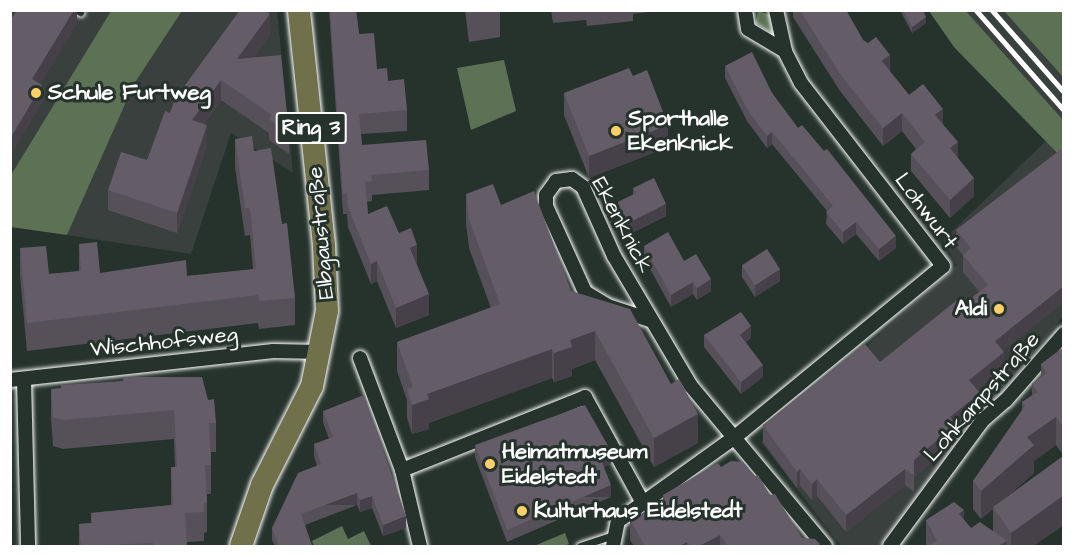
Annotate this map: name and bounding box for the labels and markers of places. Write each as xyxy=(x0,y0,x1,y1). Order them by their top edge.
place label: Schule Furtweg xyxy=(48,80,211,106)
marker: Schule Furtweg xyxy=(29,86,43,100)
place label: Sporthalle Ekenknick xyxy=(628,105,733,156)
marker: Sporthalle Ekenknick xyxy=(609,124,623,138)
place label: Aldi xyxy=(955,296,987,322)
marker: Aldi xyxy=(992,302,1006,316)
place label: Heimatmuseum Eidelstedt xyxy=(502,438,647,490)
marker: Heimatmuseum Eidelstedt xyxy=(483,457,497,471)
place label: Kulturhaus Eidelstedt xyxy=(534,498,742,524)
marker: Kulturhaus Eidelstedt xyxy=(515,504,529,518)

